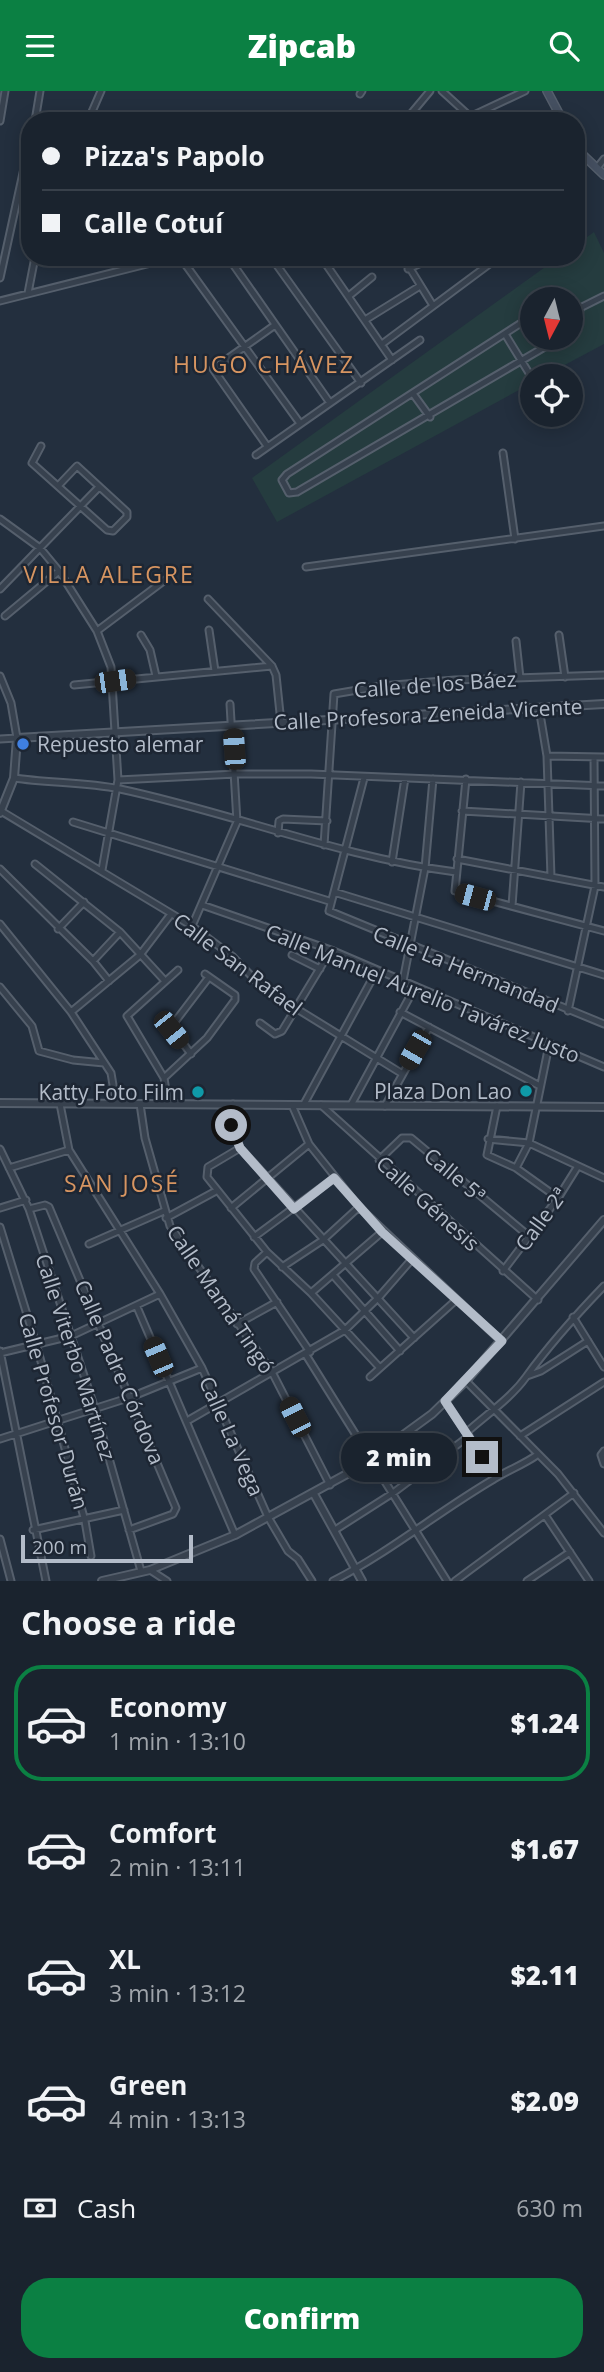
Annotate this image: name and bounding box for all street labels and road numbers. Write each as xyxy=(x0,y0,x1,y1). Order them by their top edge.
street label: Calle de los Báez xyxy=(353,664,517,704)
street label: Calle Profesora Zeneida Vicente xyxy=(273,692,583,736)
street label: Calle San Rafael xyxy=(168,906,308,1022)
street label: Calle Manuel Aurelio Tavárez Justo xyxy=(262,917,584,1069)
street label: Calle La Hermandad xyxy=(369,919,563,1019)
street label: Calle 5ª xyxy=(418,1141,492,1209)
street label: Calle Génesis xyxy=(370,1149,486,1257)
street label: Calle 2ª xyxy=(508,1182,574,1256)
street label: Calle Mamá Tingó xyxy=(161,1219,281,1379)
street label: Calle Viterbo Martínez xyxy=(29,1250,123,1464)
street label: Calle Padre Córdova xyxy=(68,1275,172,1469)
street label: Calle Profesor Durán xyxy=(13,1309,95,1513)
street label: Calle La Vega xyxy=(193,1372,271,1500)

